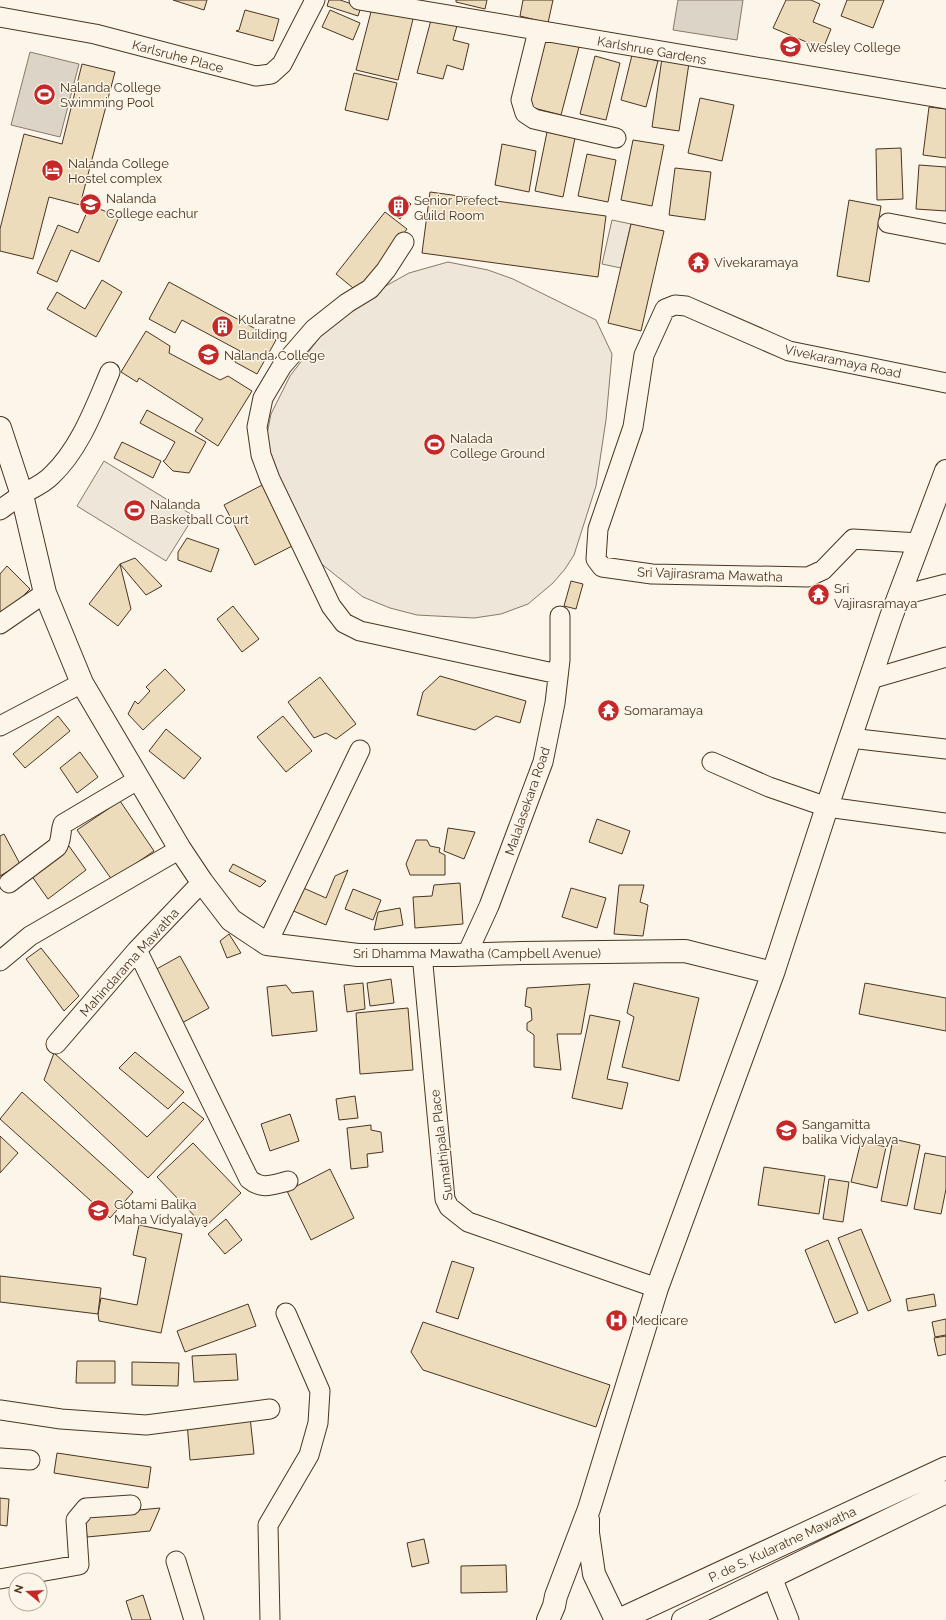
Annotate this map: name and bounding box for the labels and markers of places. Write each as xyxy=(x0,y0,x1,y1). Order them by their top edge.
school or university icon: Wesley College xyxy=(777,34,803,60)
place label: Wesley College xyxy=(806,40,901,55)
place label: Nalanda College Swimming Pool xyxy=(60,80,161,110)
sports icon: Nalanda College Swimming Pool xyxy=(32,81,58,107)
place label: Nalanda College Hostel complex xyxy=(68,156,169,186)
hotel icon: Nalanda College Hostel complex xyxy=(39,157,65,183)
place label: Nalanda College eachur xyxy=(106,191,198,221)
school or university icon: Nalanda College eachur xyxy=(78,192,104,218)
place label: Senior Prefect Guild Room xyxy=(414,193,499,223)
building icon: Senior Prefect Guild Room xyxy=(386,194,412,220)
temple icon: Vivekaramaya xyxy=(686,249,712,275)
place label: Vivekaramaya xyxy=(714,255,798,270)
place label: Kularatne Building xyxy=(238,312,296,342)
building icon: Kularatne Building xyxy=(209,313,235,339)
school or university icon: Nalanda College xyxy=(195,342,221,368)
place label: Nalanda College xyxy=(224,348,325,363)
place label: Nalada College Ground xyxy=(450,431,545,461)
sports icon: Nalada College Ground xyxy=(422,432,448,458)
place label: Nalanda Basketball Court xyxy=(150,497,250,527)
sports icon: Nalanda Basketball Court xyxy=(122,498,148,524)
place label: Sri Vajirasramaya xyxy=(834,581,917,611)
temple icon: Sri Vajirasramaya xyxy=(806,582,832,608)
temple icon: Somaramaya xyxy=(595,697,621,723)
place label: Somaramaya xyxy=(624,703,703,718)
place label: Sangamitta balika Vidyalaya xyxy=(802,1117,898,1147)
school or university icon: Sangamitta balika Vidyalaya xyxy=(773,1118,799,1144)
place label: Gotami Balika Maha Vidyalaya xyxy=(114,1197,208,1227)
school or university icon: Gotami Balika Maha Vidyalaya xyxy=(85,1198,111,1224)
hospital icon: Medicare xyxy=(603,1307,629,1333)
place label: Medicare xyxy=(632,1313,688,1328)

